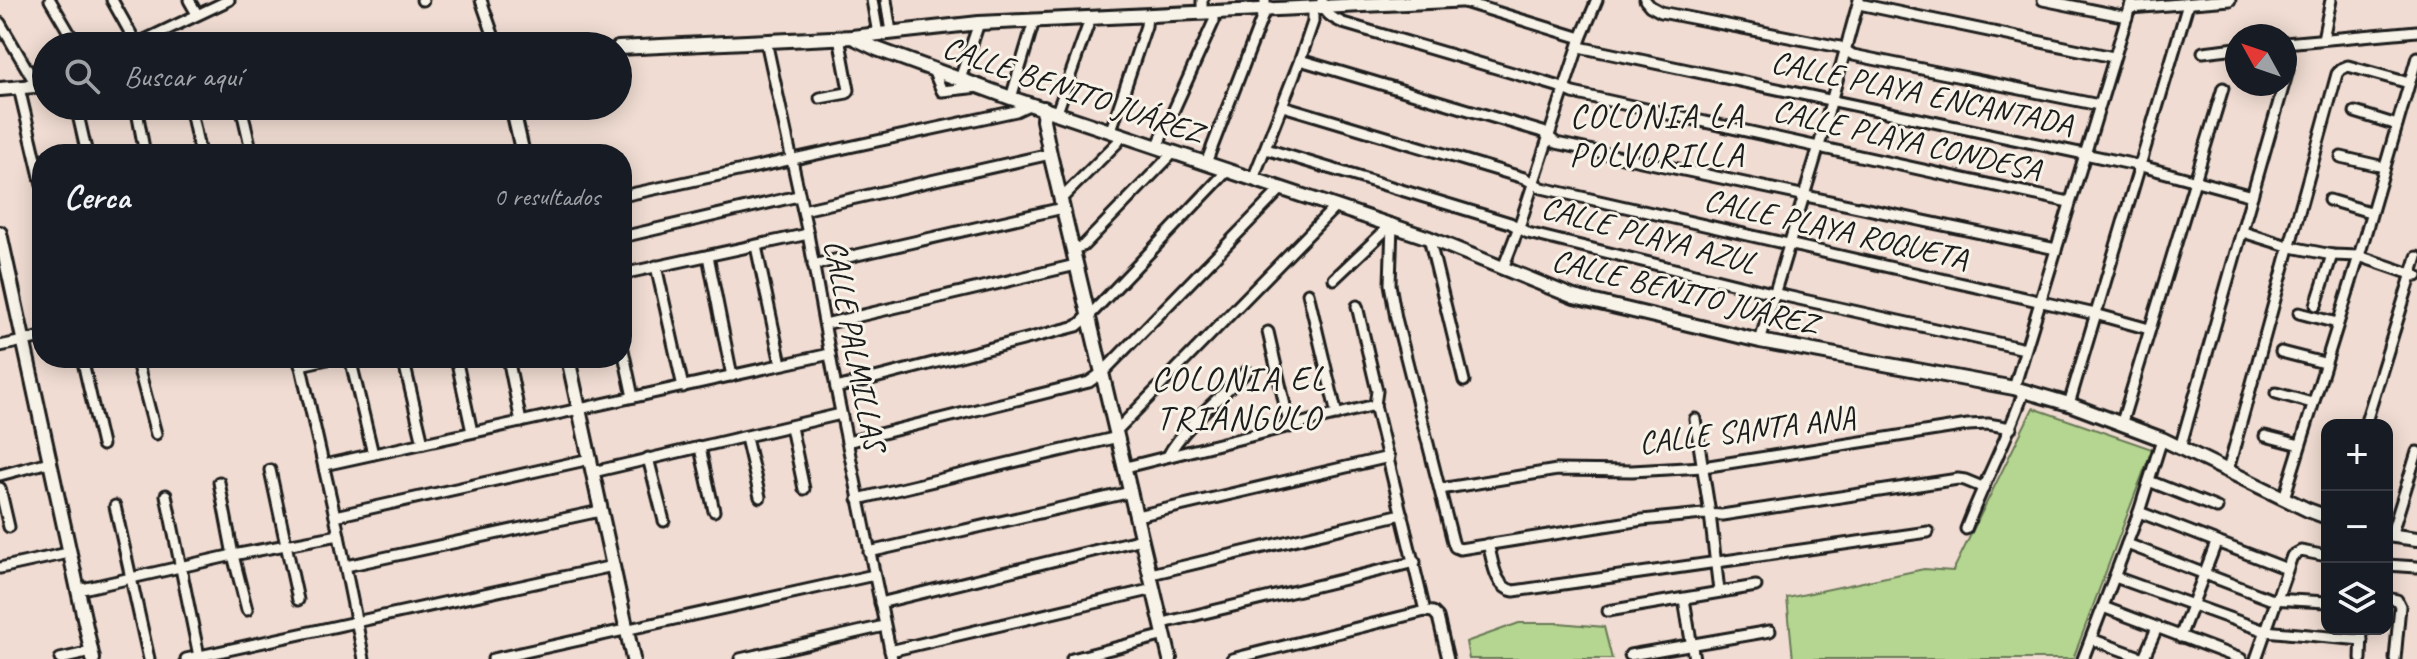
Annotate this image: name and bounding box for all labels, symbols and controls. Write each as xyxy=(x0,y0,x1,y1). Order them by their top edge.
north arrow xyxy=(2225,24,2297,96)
street label: CALLE BENITO JUÁREZ xyxy=(938,26,1213,155)
search box xyxy=(32,32,632,120)
street label: CALLE PLAYA ENCANTADA xyxy=(1768,41,2077,145)
icon: search xyxy=(60,54,104,98)
text: Buscar aquí xyxy=(124,57,242,95)
street label: CALLE PLAYA CONDESA xyxy=(1769,89,2047,191)
district label: COLONIA LA POLVORILLA xyxy=(1569,94,1745,176)
text: Cerca xyxy=(64,175,130,218)
street label: CALLE PLAYA ROQUETA xyxy=(1700,179,1973,279)
text: 0 resultados xyxy=(494,180,600,213)
street label: CALLE PLAYA AZUL xyxy=(1537,187,1761,283)
street label: CALLE PALMILLAS xyxy=(814,236,896,458)
street label: CALLE BENITO JUÁREZ xyxy=(1548,239,1826,346)
district label: COLONIA EL TRIÁNGULO xyxy=(1151,357,1327,439)
street label: CALLE SANTA ANA xyxy=(1637,396,1858,464)
map controls xyxy=(2321,419,2393,635)
button: + xyxy=(2321,419,2393,491)
button: − xyxy=(2321,491,2393,563)
button: layers xyxy=(2321,563,2393,635)

